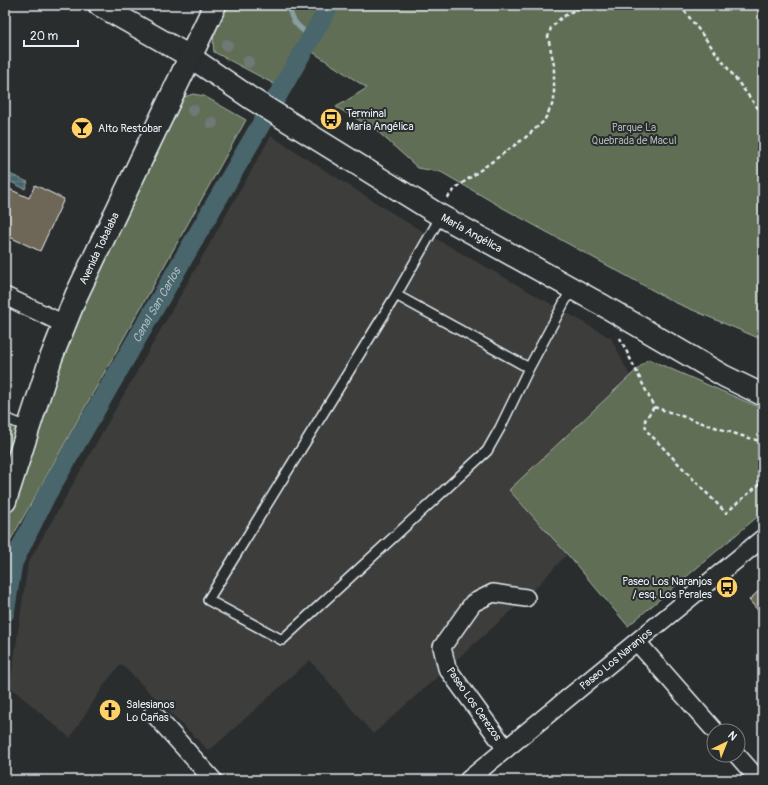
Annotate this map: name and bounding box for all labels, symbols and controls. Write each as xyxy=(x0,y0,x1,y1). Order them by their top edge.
scale bar xyxy=(24,22,78,48)
text: 20 m xyxy=(30,29,59,44)
bus stop icon: Terminal María Angélica xyxy=(318,106,344,132)
place label: Terminal María Angélica xyxy=(346,107,414,133)
bar icon: Alto Restobar xyxy=(69,115,95,141)
park label: Parque La Quebrada de Macul xyxy=(591,121,677,147)
place label: Alto Restobar xyxy=(98,122,162,135)
street label: Avenida Tobalaba xyxy=(76,210,122,286)
street label: María Angélica xyxy=(439,211,504,255)
water label: Canal San Carlos xyxy=(129,263,185,345)
bus stop icon: Paseo Los Naranjos / esq. Los Perales xyxy=(714,574,740,600)
place label: Paseo Los Naranjos / esq. Los Perales xyxy=(622,575,712,601)
street label: Paseo Los Naranjos xyxy=(577,625,655,692)
street label: Paseo Los Cerezos xyxy=(444,665,504,743)
church icon: Salesianos Lo Cañas xyxy=(97,697,123,723)
place label: Salesianos Lo Cañas xyxy=(126,698,175,724)
north arrow xyxy=(706,723,746,763)
text: N xyxy=(725,729,740,744)

